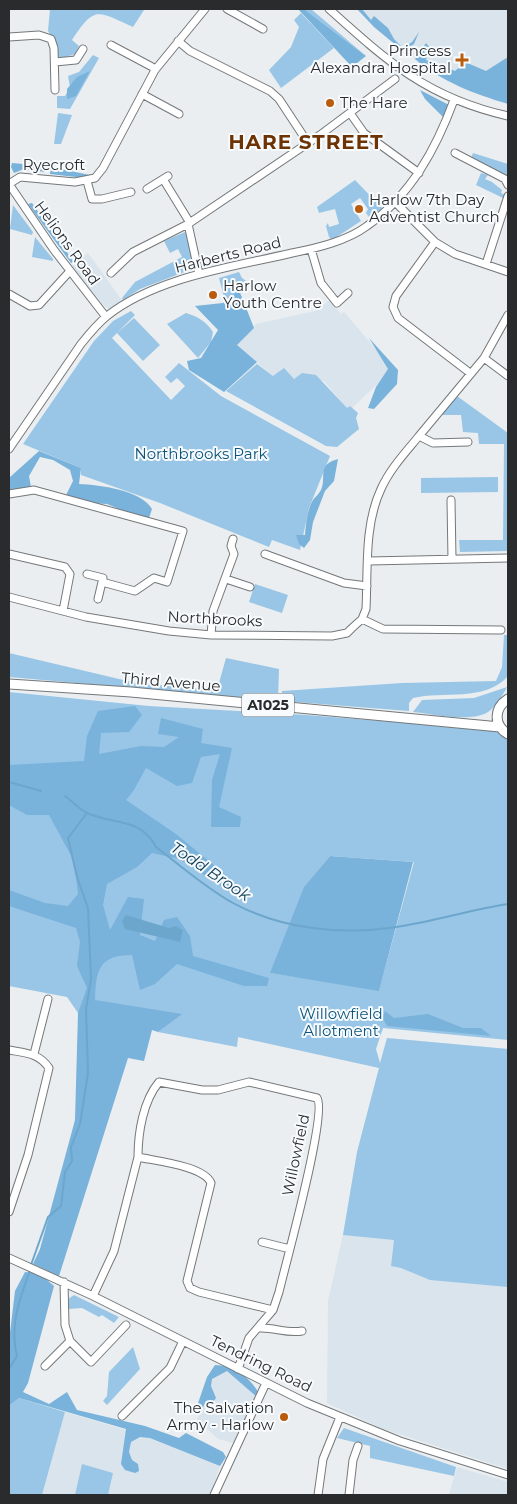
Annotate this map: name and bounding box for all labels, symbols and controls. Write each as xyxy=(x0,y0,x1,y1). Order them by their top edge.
place label: Princess Alexandra Hospital xyxy=(310,41,451,77)
marker: Princess Alexandra Hospital xyxy=(455,53,469,67)
place label: The Hare xyxy=(340,93,408,112)
marker: The Hare xyxy=(324,97,336,109)
district label: HARE STREET xyxy=(228,130,384,154)
street label: Ryecroft xyxy=(23,155,85,174)
place label: Harlow 7th Day Adventist Church xyxy=(369,190,500,226)
street label: Helions Road xyxy=(31,197,104,288)
marker: Harlow 7th Day Adventist Church xyxy=(353,203,365,215)
street label: Harberts Road xyxy=(173,232,283,277)
place label: Harlow Youth Centre xyxy=(223,276,322,312)
marker: Harlow Youth Centre xyxy=(207,289,219,301)
park label: Northbrooks Park xyxy=(134,444,268,463)
street label: Northbrooks xyxy=(167,607,263,630)
street label: Third Avenue xyxy=(121,668,221,695)
road number: A1025 xyxy=(242,694,294,716)
water label: Todd Brook xyxy=(167,838,255,906)
park label: Willowfield Allotment xyxy=(299,1004,383,1040)
street label: Willowfield xyxy=(278,1112,313,1198)
street label: Tendring Road xyxy=(207,1331,315,1396)
place label: The Salvation Army - Harlow xyxy=(167,1398,275,1434)
marker: The Salvation Army - Harlow xyxy=(278,1411,290,1423)

